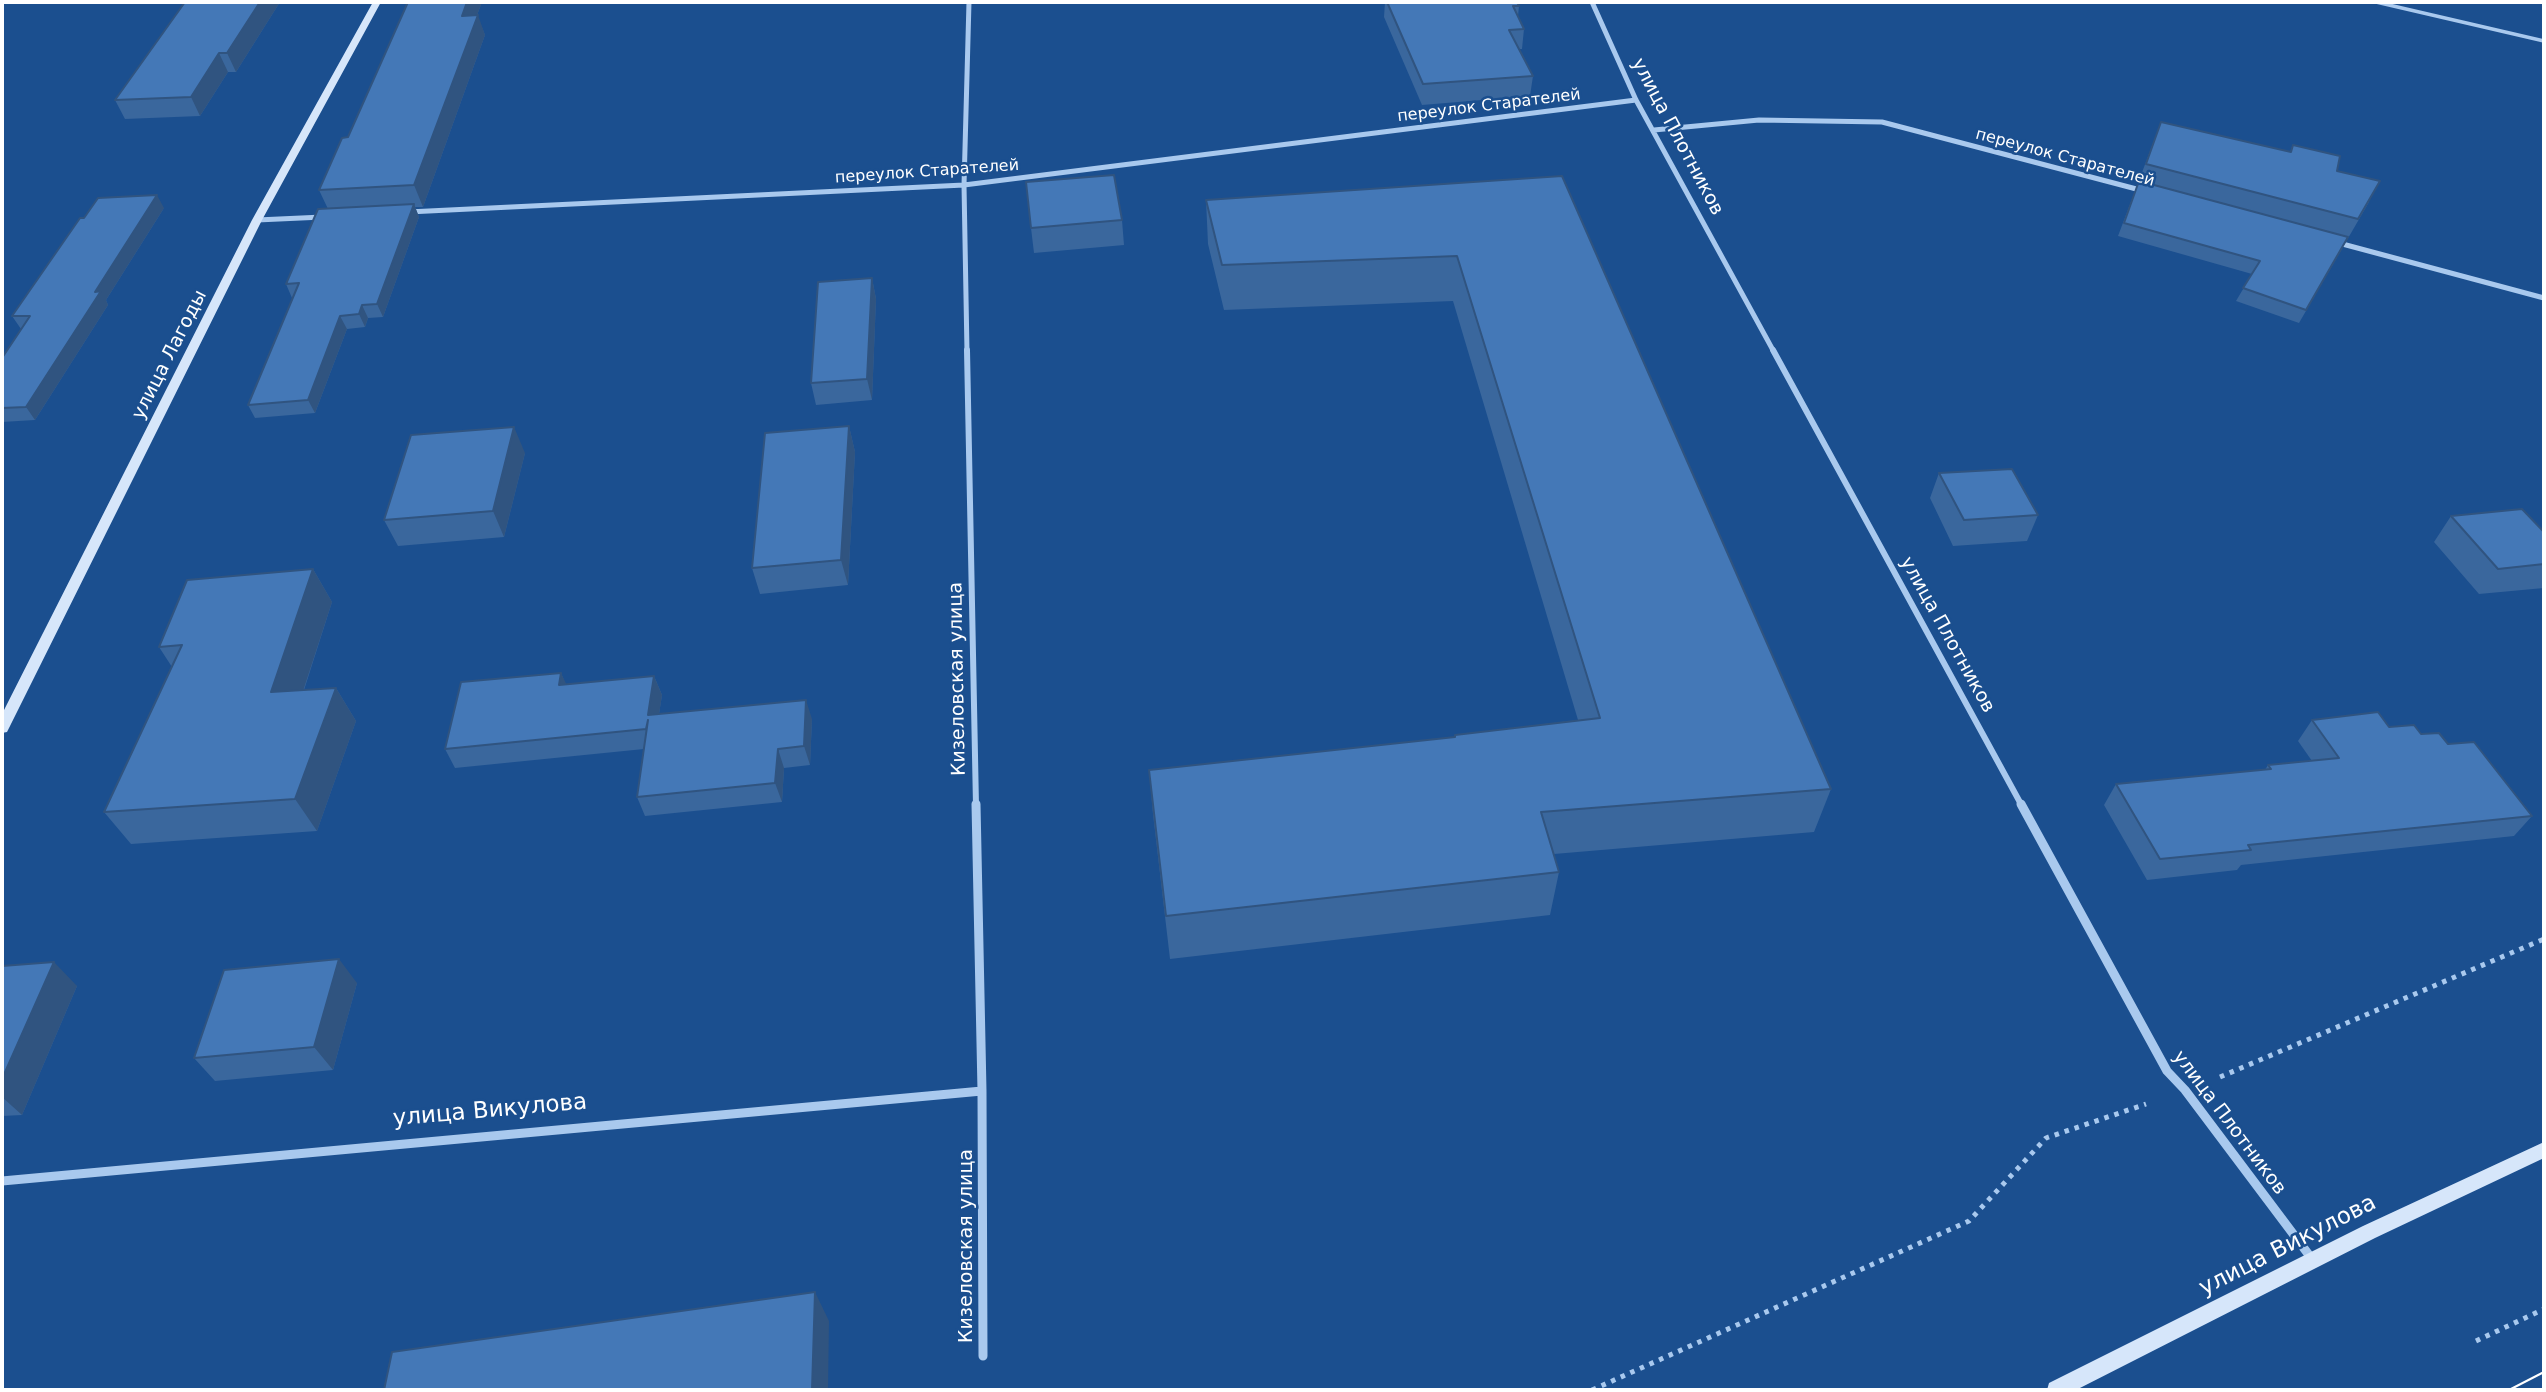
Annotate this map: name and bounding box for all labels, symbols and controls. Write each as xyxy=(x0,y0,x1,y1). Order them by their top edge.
street label: улица Плотников xyxy=(1626,55,1728,219)
street label: переулок Старателей xyxy=(1396,85,1582,127)
street label: переулок Старателей xyxy=(1973,125,2157,191)
street label: переулок Старателей xyxy=(834,156,1020,188)
street label: улица Лагоды xyxy=(128,287,212,423)
street label: улица Плотников xyxy=(1895,553,1999,717)
street label: Кизеловская улица xyxy=(945,582,971,776)
street label: улица Плотников xyxy=(2167,1046,2291,1200)
street label: улица Викулова xyxy=(392,1089,588,1133)
street label: Кизеловская улица xyxy=(956,1149,978,1343)
street label: улица Викулова xyxy=(2195,1189,2381,1303)

